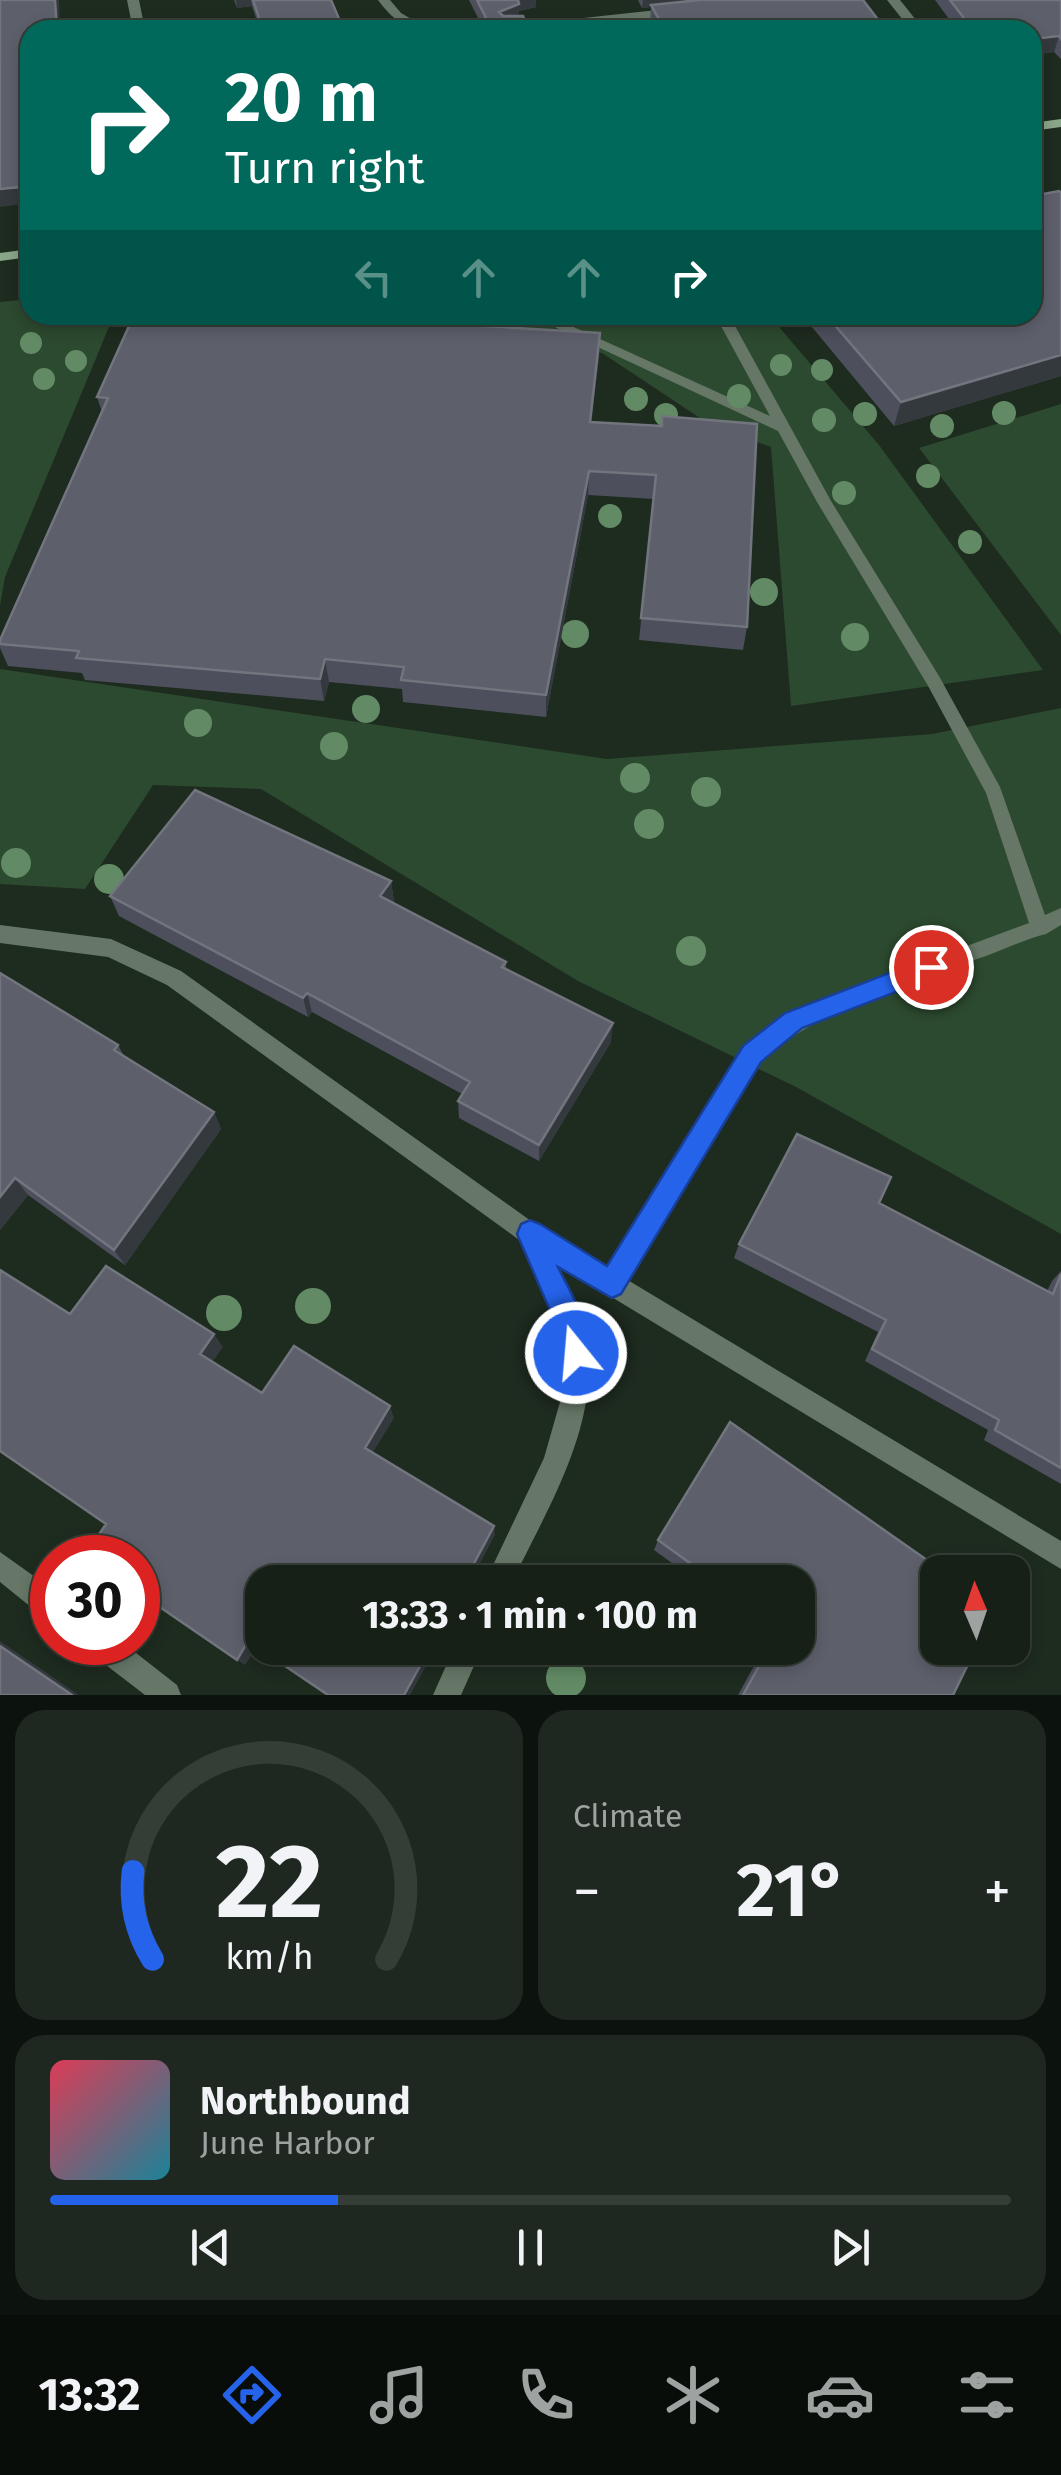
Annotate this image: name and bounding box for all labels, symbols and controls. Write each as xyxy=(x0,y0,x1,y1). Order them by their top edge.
text: 20 m xyxy=(225,56,378,140)
icon: right xyxy=(60,60,190,190)
text: Turn right xyxy=(225,141,424,195)
icon: left xyxy=(346,250,401,305)
icon: ahead xyxy=(451,250,506,305)
icon: ahead xyxy=(556,250,611,305)
icon: right xyxy=(661,250,716,305)
pin xyxy=(889,925,974,1010)
icon: arrive xyxy=(904,940,959,995)
position arrow xyxy=(524,1301,628,1405)
speed limit sign: 30 xyxy=(30,1535,160,1665)
north arrow xyxy=(920,1555,1030,1665)
map controls xyxy=(920,1555,1030,1665)
text: 13:33 · 1 min · 100 m xyxy=(362,1592,698,1638)
text: Climate xyxy=(573,1797,682,1835)
text: 22 xyxy=(215,1820,323,1945)
text: 21° xyxy=(737,1846,848,1936)
text: − xyxy=(573,1859,601,1925)
text: + xyxy=(984,1859,1011,1925)
text: km/h xyxy=(225,1936,313,1978)
text: Northbound xyxy=(200,2078,411,2124)
text: June Harbor xyxy=(200,2124,375,2162)
icon: previous xyxy=(183,2220,238,2275)
icon: pause xyxy=(503,2220,558,2275)
icon: next xyxy=(823,2220,878,2275)
icon: directions xyxy=(217,2360,287,2430)
icon: music xyxy=(364,2360,434,2430)
icon: phone xyxy=(511,2360,581,2430)
icon: climate xyxy=(658,2360,728,2430)
icon: car xyxy=(805,2360,875,2430)
icon: filters xyxy=(952,2360,1022,2430)
text: 13:32 xyxy=(38,2368,141,2422)

